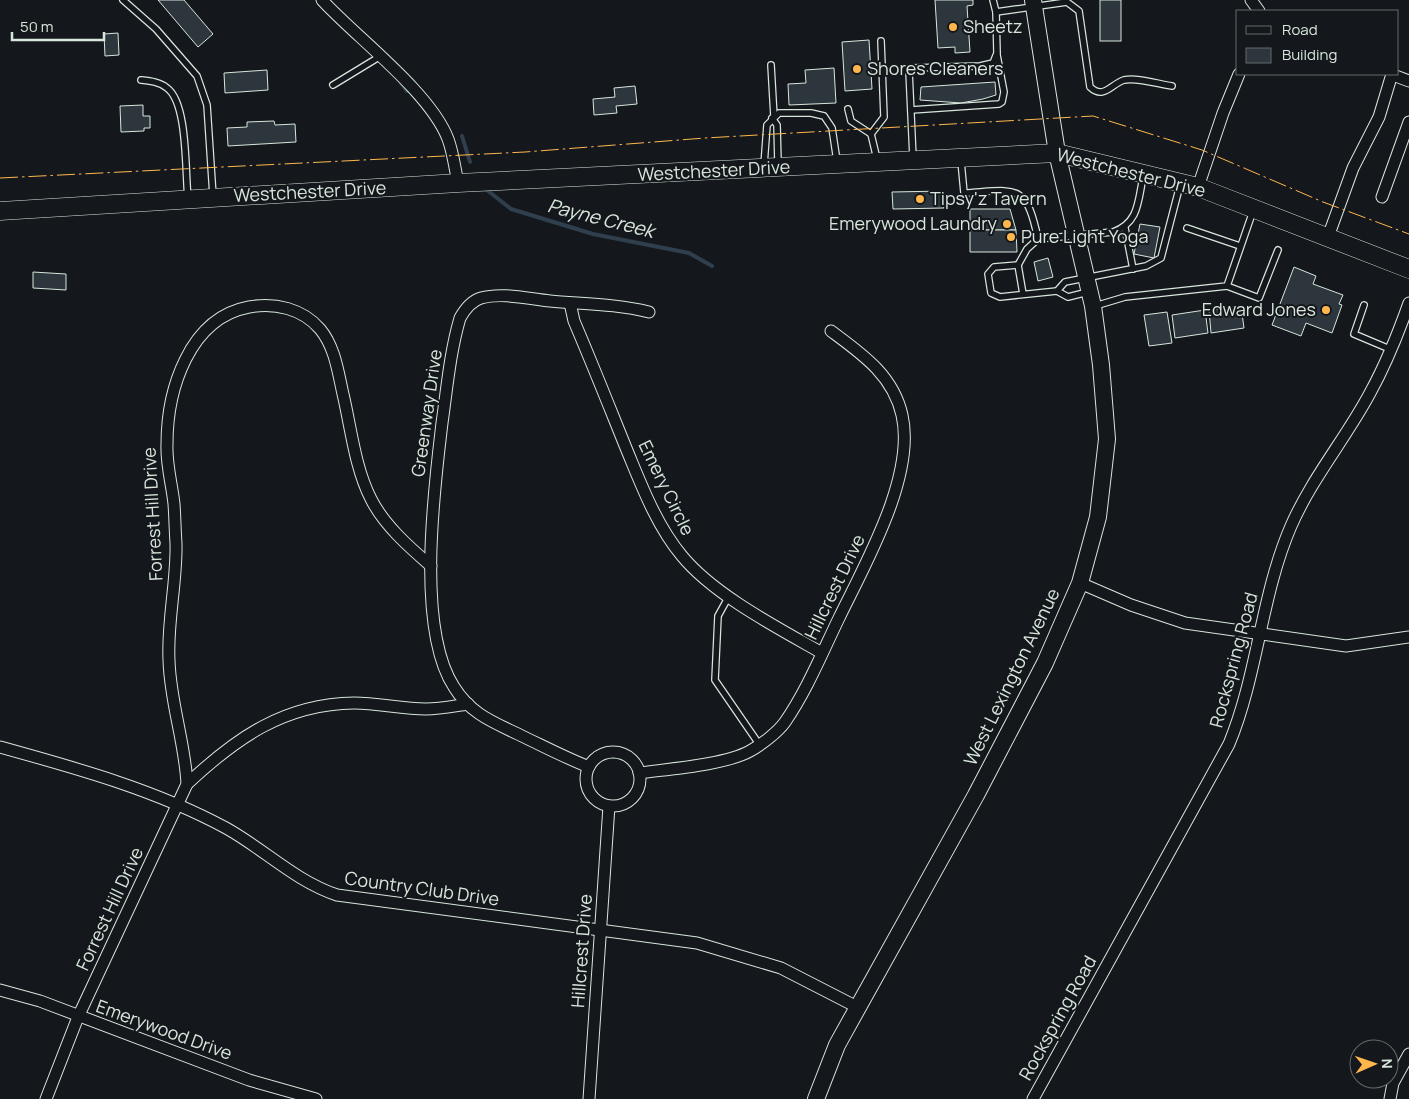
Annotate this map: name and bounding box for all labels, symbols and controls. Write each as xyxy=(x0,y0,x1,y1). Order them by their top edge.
scale bar xyxy=(12,10,105,42)
legend xyxy=(1236,10,1399,75)
place label: Sheetz xyxy=(963,14,1023,38)
text: 50 m xyxy=(20,16,54,37)
text: Road xyxy=(1282,19,1318,40)
marker: Sheetz xyxy=(947,21,959,33)
text: Building xyxy=(1282,44,1337,65)
place label: Shores Cleaners xyxy=(867,56,1003,80)
marker: Shores Cleaners xyxy=(851,63,863,75)
street label: Westchester Drive xyxy=(1054,142,1208,202)
street label: Westchester Drive xyxy=(637,154,791,186)
street label: Westchester Drive xyxy=(233,175,387,207)
place label: Tipsy'z Tavern xyxy=(930,186,1047,210)
water label: Payne Creek xyxy=(545,192,660,244)
marker: Tipsy'z Tavern xyxy=(914,193,926,205)
place label: Emerywood Laundry xyxy=(829,211,998,235)
marker: Emerywood Laundry xyxy=(1001,218,1013,230)
place label: Pure Light Yoga xyxy=(1021,224,1148,248)
marker: Pure Light Yoga xyxy=(1005,231,1017,243)
place label: Edward Jones xyxy=(1202,297,1316,321)
marker: Edward Jones xyxy=(1320,304,1332,316)
street label: Greenway Drive xyxy=(405,348,447,478)
street label: Emery Circle xyxy=(633,436,700,539)
street label: Forrest Hill Drive xyxy=(137,447,167,581)
street label: Hillcrest Drive xyxy=(798,530,870,643)
street label: West Lexington Avenue xyxy=(958,584,1064,769)
street label: Rockspring Road xyxy=(1203,589,1263,730)
street label: Forrest Hill Drive xyxy=(70,843,148,974)
street label: Country Club Drive xyxy=(343,865,501,911)
street label: Hillcrest Drive xyxy=(565,893,597,1009)
street label: Rockspring Road xyxy=(1013,951,1101,1084)
street label: Emerywood Drive xyxy=(93,993,236,1065)
north arrow xyxy=(1349,1039,1399,1089)
text: N xyxy=(1378,1058,1397,1069)

